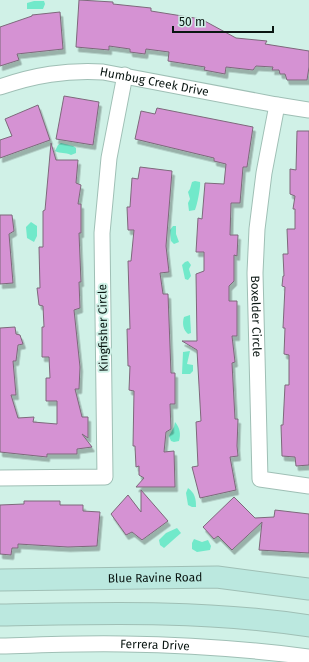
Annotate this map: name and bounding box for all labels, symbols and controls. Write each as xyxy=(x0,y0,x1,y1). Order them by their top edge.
scale bar xyxy=(173,8,273,34)
text: 50 m xyxy=(179,15,205,29)
street label: Humbug Creek Drive xyxy=(99,65,210,99)
street label: Boxelder Circle xyxy=(248,275,264,357)
street label: Kingfisher Circle xyxy=(95,284,111,372)
street label: Blue Ravine Road xyxy=(107,570,202,586)
street label: Ferrera Drive xyxy=(120,637,190,653)

